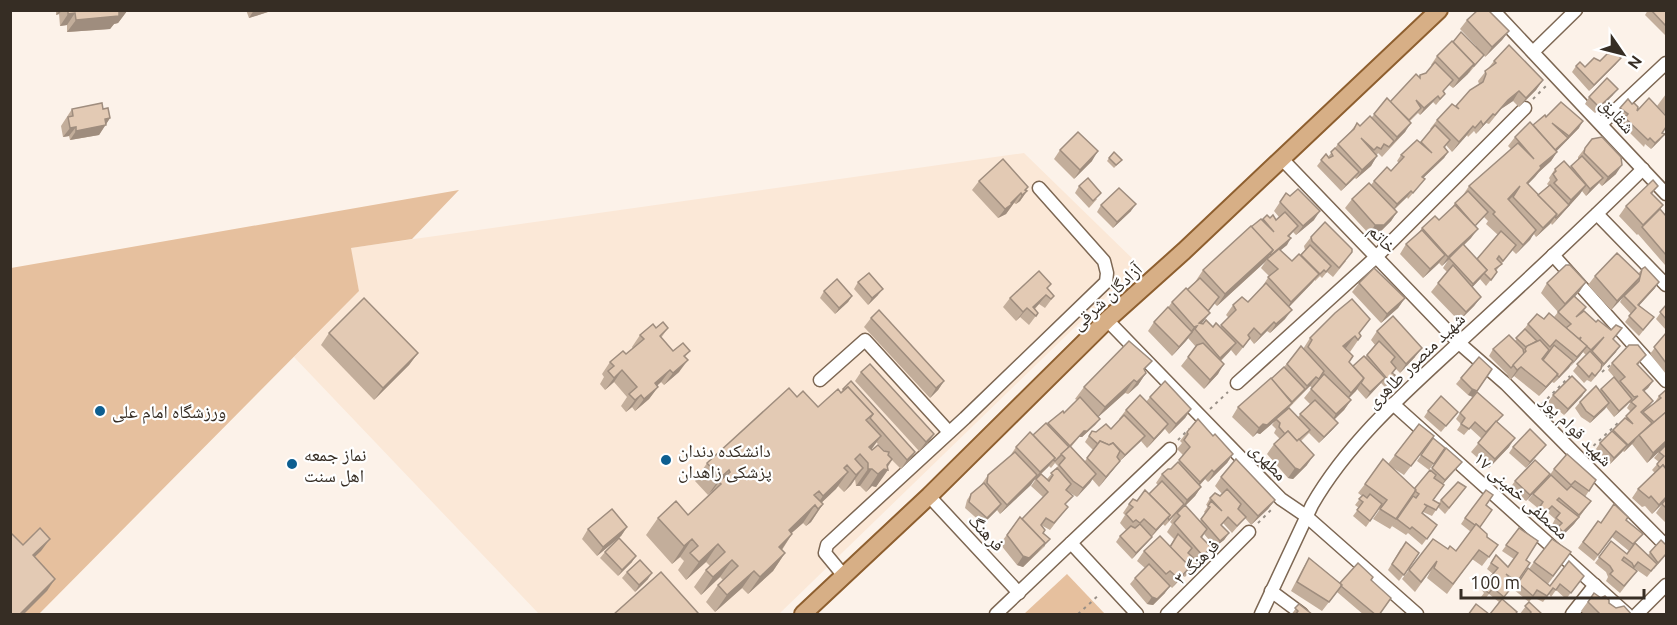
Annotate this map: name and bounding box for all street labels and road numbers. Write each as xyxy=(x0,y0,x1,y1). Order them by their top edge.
street label: شقایق xyxy=(1595,93,1639,138)
street label: خاتم xyxy=(1363,220,1401,258)
street label: آزادگان شرقی xyxy=(1067,258,1147,335)
street label: شهید منصور طاهری xyxy=(1362,308,1470,413)
street label: شهید قوام پور xyxy=(1534,389,1617,472)
street label: مطهری xyxy=(1245,438,1292,485)
street label: مصطفی خمینی ۱۷ xyxy=(1469,447,1573,544)
street label: فرهنگ xyxy=(964,509,1009,555)
street label: فرهنگ ۳ xyxy=(1169,534,1223,588)

